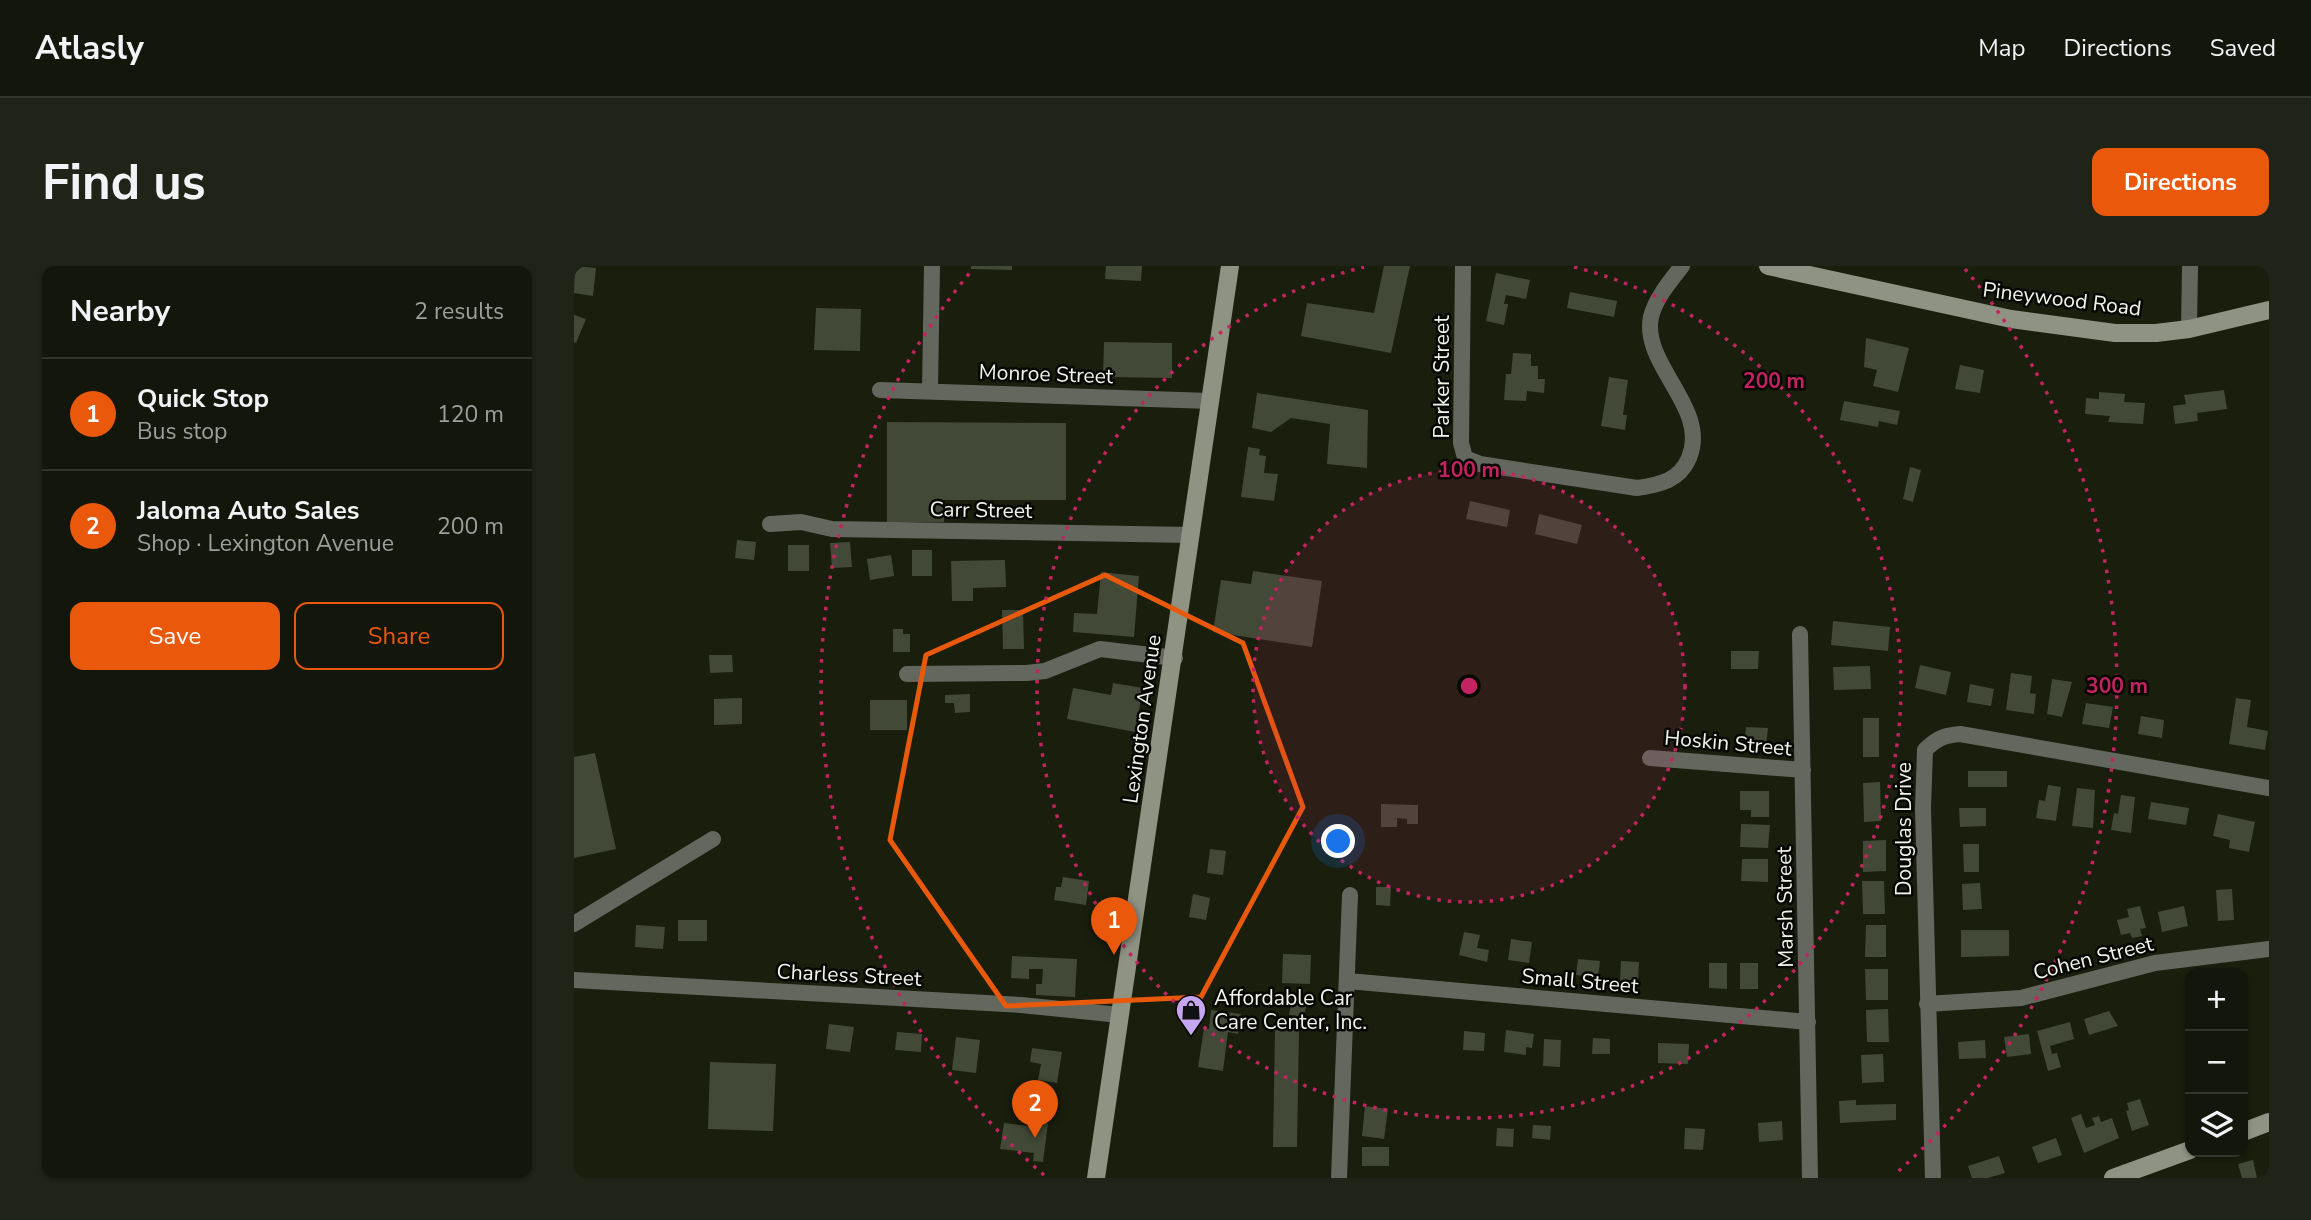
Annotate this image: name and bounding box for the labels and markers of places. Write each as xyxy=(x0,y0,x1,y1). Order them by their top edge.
centre of rings xyxy=(1457,674,1481,698)
pin: 1 xyxy=(1091,897,1137,955)
place label: Affordable Car Care Center, Inc. xyxy=(1214,984,1367,1036)
shop icon: Affordable Car Care Center, Inc. xyxy=(1174,993,1208,1037)
pin: 2 xyxy=(1012,1080,1058,1138)

